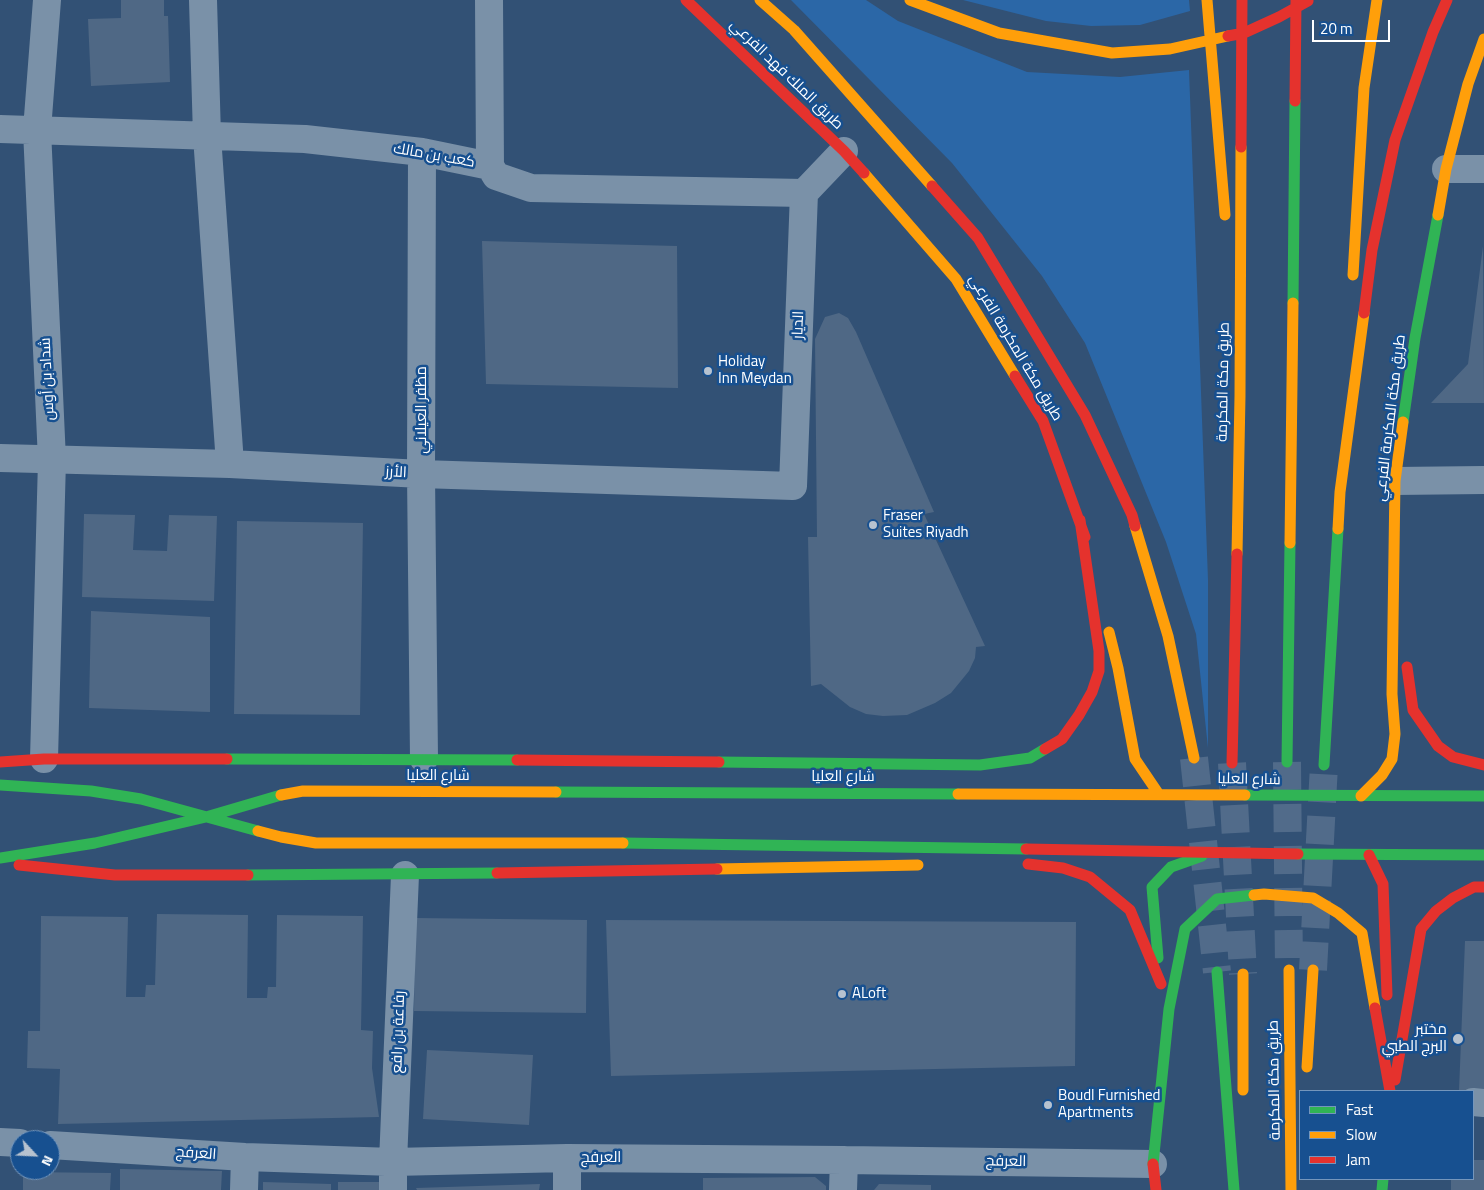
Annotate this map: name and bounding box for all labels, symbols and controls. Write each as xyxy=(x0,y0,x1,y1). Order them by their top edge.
scale bar xyxy=(1314,10,1392,42)
street label: طريق الملك فهد الفرعي xyxy=(726,16,846,134)
text: 20 m xyxy=(1320,17,1353,40)
street label: كعب بن مالك xyxy=(392,140,476,172)
street label: طريق مكة المكرمة الفرعي xyxy=(964,271,1066,425)
street label: الديار xyxy=(790,310,808,340)
street label: طريق مكة المكرمة xyxy=(1214,322,1234,442)
street label: طريق مكة المكرمة الفرعي xyxy=(1372,334,1410,502)
street label: شداد بن أوس xyxy=(37,337,59,421)
place label: Holiday Inn Meydan xyxy=(718,353,792,388)
marker: Holiday Inn Meydan xyxy=(702,365,714,377)
street label: مظفر العيلاني xyxy=(413,366,431,454)
street label: الأرز xyxy=(385,463,407,483)
place label: Fraser Suites Riyadh xyxy=(883,507,969,542)
marker: Fraser Suites Riyadh xyxy=(867,519,879,531)
street label: شارع العليا xyxy=(406,767,470,785)
street label: شارع العليا xyxy=(811,768,875,786)
street label: شارع العليا xyxy=(1217,770,1281,790)
place label: ALoft xyxy=(852,985,886,1003)
marker: ALoft xyxy=(836,988,848,1000)
street label: رفاعة بن رافع xyxy=(389,990,409,1074)
street label: طريق مكة المكرمة xyxy=(1265,1020,1285,1140)
place label: مختبر البرج الطبي xyxy=(1382,1021,1447,1056)
marker: مختبر البرج الطبي xyxy=(1451,1032,1465,1046)
place label: Boudl Furnished Apartments xyxy=(1058,1087,1160,1122)
legend xyxy=(1299,1090,1474,1180)
text: Fast xyxy=(1346,1098,1373,1121)
marker: Boudl Furnished Apartments xyxy=(1042,1099,1054,1111)
text: Slow xyxy=(1346,1123,1377,1146)
north arrow xyxy=(10,1130,60,1180)
street label: العرفج xyxy=(175,1144,217,1164)
text: Jam xyxy=(1346,1148,1370,1171)
street label: العرفج xyxy=(581,1149,621,1167)
text: N xyxy=(37,1152,60,1170)
street label: العرفج xyxy=(985,1153,1027,1171)

